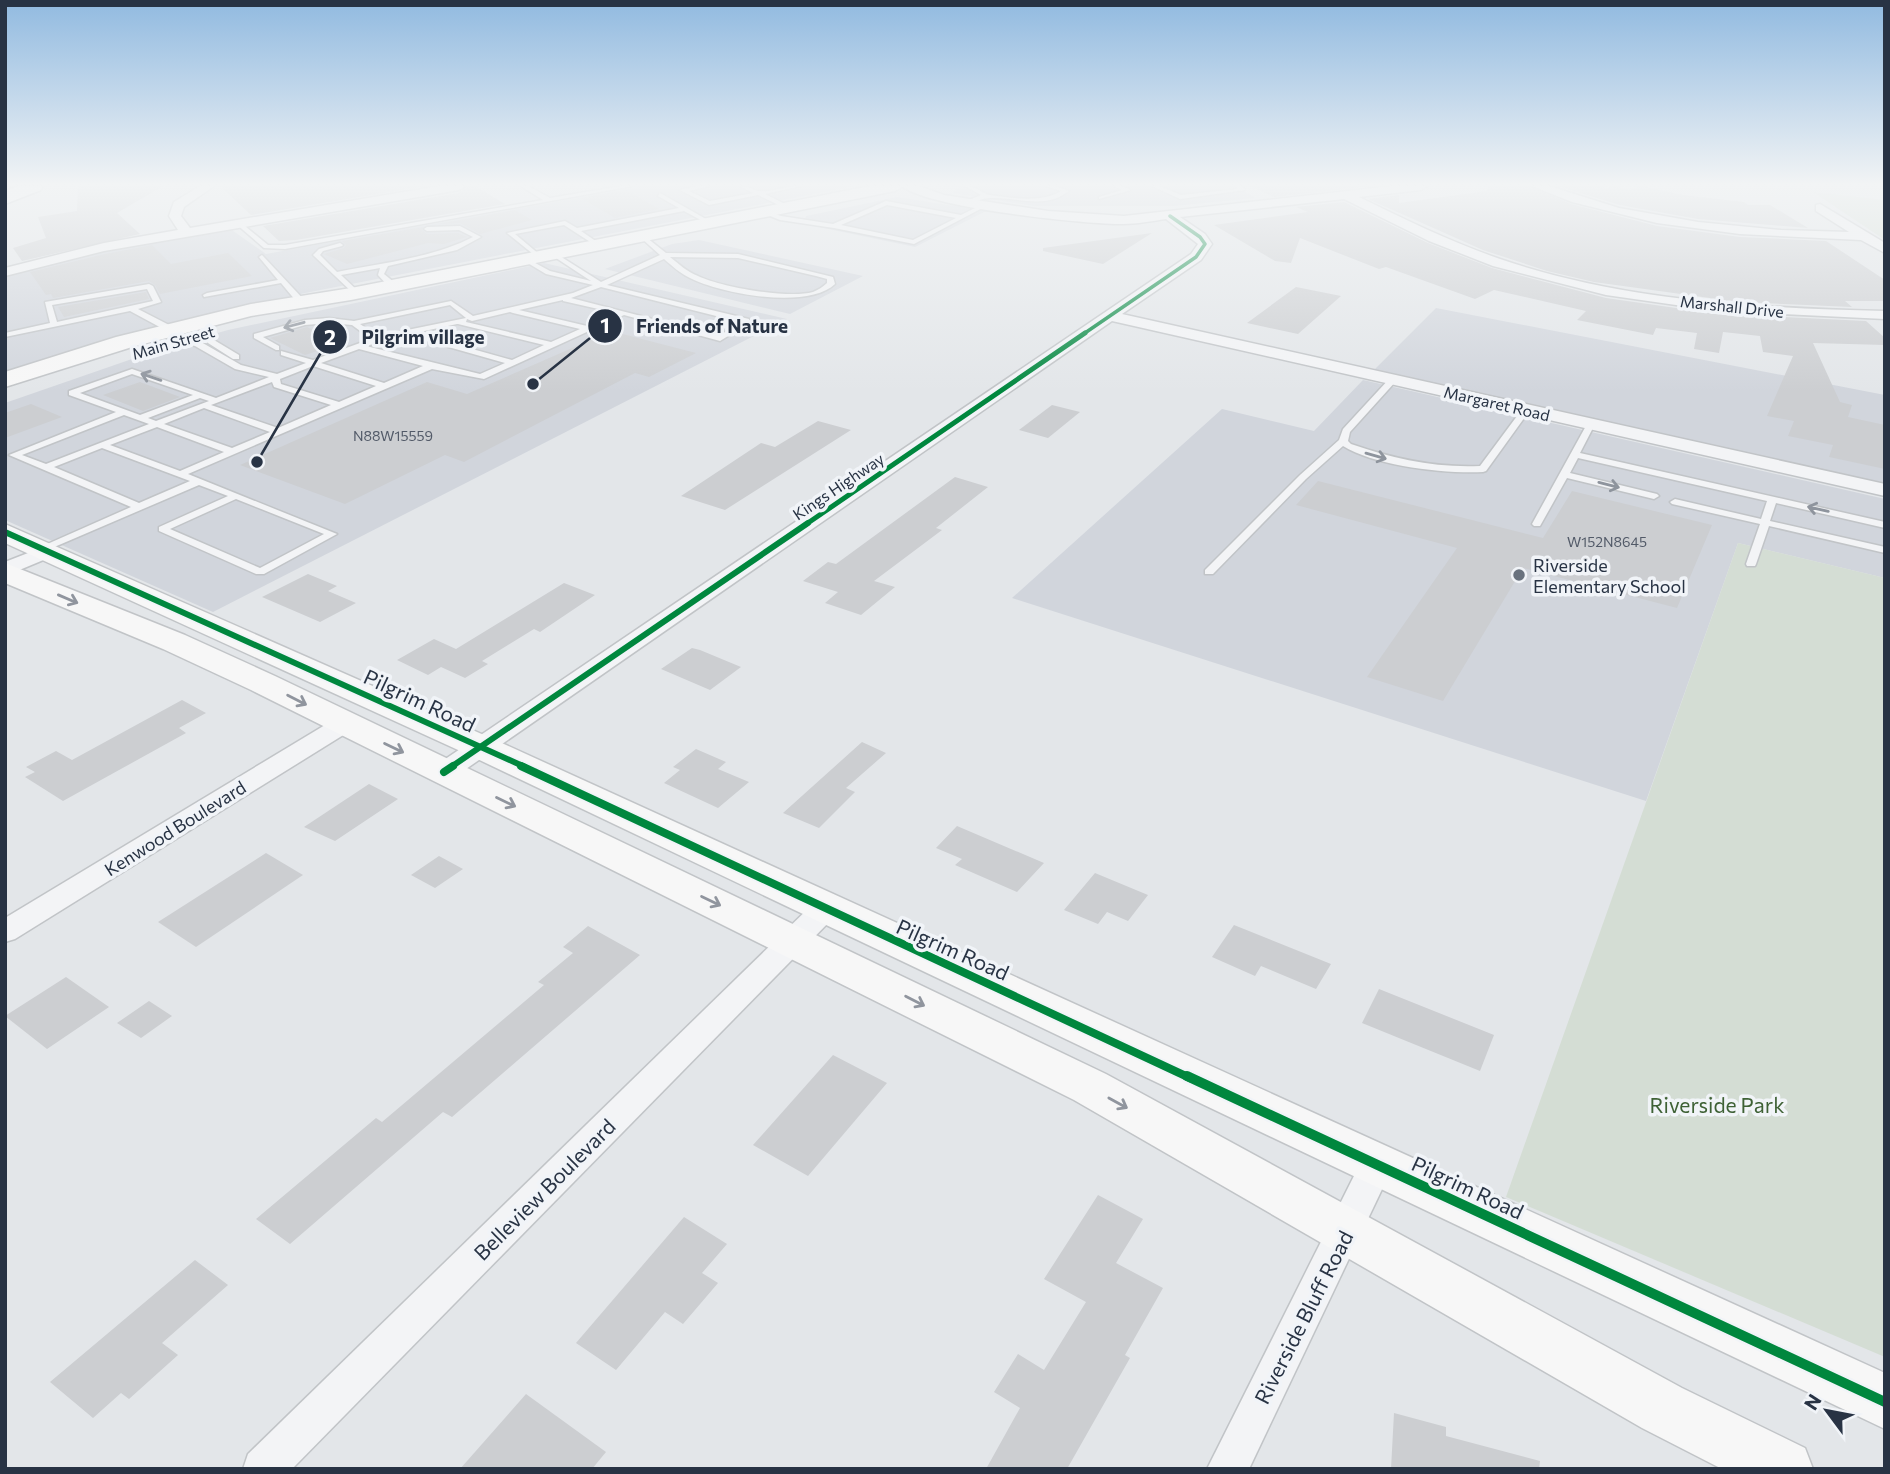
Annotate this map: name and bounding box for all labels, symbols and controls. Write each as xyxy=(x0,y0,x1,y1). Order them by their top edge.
street label: Marshall Drive xyxy=(1679,291,1785,321)
callout: Friends of Nature xyxy=(587,306,802,346)
text: 1 xyxy=(600,312,610,337)
text: Friends of Nature xyxy=(636,314,788,337)
callout: Pilgrim village xyxy=(312,317,498,357)
one-way arrow xyxy=(283,319,306,332)
street label: Main Street xyxy=(129,321,217,363)
text: 2 xyxy=(324,324,336,349)
text: Pilgrim village xyxy=(362,325,484,348)
one-way arrow xyxy=(140,370,162,382)
street label: Margaret Road xyxy=(1442,382,1552,424)
house number: N88W15559 xyxy=(353,427,433,444)
street label: Kings Highway xyxy=(789,449,887,523)
one-way arrow xyxy=(1365,450,1387,463)
one-way arrow xyxy=(1597,479,1620,493)
one-way arrow xyxy=(1807,502,1830,515)
house number: W152N8645 xyxy=(1567,533,1647,550)
place label: Riverside Elementary School xyxy=(1533,554,1686,597)
marker: Riverside Elementary School xyxy=(1511,567,1527,583)
one-way arrow xyxy=(57,593,78,606)
street label: Pilgrim Road xyxy=(360,663,480,737)
one-way arrow xyxy=(286,694,307,708)
one-way arrow xyxy=(383,742,404,756)
street label: Kenwood Boulevard xyxy=(100,776,250,880)
one-way arrow xyxy=(495,796,516,809)
one-way arrow xyxy=(700,895,721,909)
street label: Pilgrim Road xyxy=(893,913,1013,985)
one-way arrow xyxy=(904,995,925,1008)
park label: Riverside Park xyxy=(1649,1092,1785,1117)
one-way arrow xyxy=(1107,1097,1128,1110)
street label: Belleview Boulevard xyxy=(468,1113,620,1265)
street label: Pilgrim Road xyxy=(1408,1150,1528,1224)
street label: Riverside Bluff Road xyxy=(1249,1226,1357,1408)
north arrow xyxy=(1792,1376,1862,1446)
text: N xyxy=(1799,1390,1826,1414)

